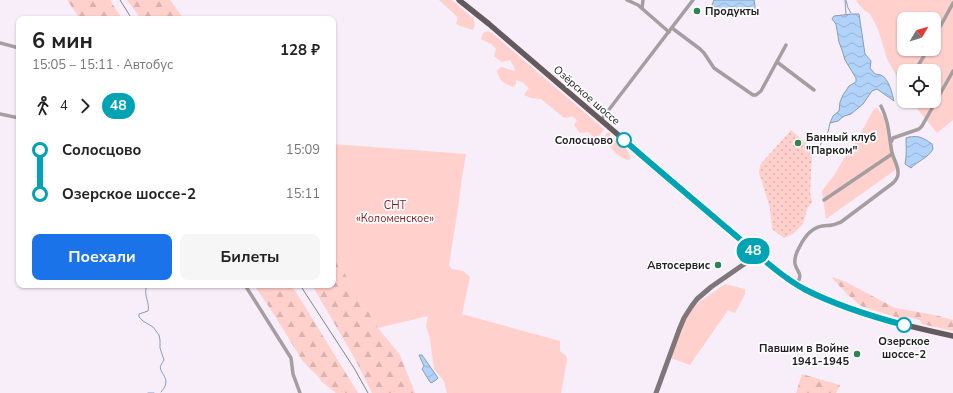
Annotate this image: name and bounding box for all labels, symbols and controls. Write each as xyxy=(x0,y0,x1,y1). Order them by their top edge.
place label: Продукты xyxy=(705,4,759,19)
marker: Продукты xyxy=(692,6,702,16)
north arrow xyxy=(897,12,941,56)
map controls xyxy=(897,12,941,108)
text: 6 мин xyxy=(32,26,93,56)
text: 128 ₽ xyxy=(280,40,320,60)
text: 15:05 – 15:11 · Автобус xyxy=(32,56,173,74)
street label: Озёрское шоссе xyxy=(550,62,623,129)
button: locate xyxy=(897,64,941,108)
icon: walk xyxy=(32,95,54,117)
icon: forward xyxy=(74,95,96,117)
text: 48 xyxy=(110,96,127,115)
text: 4 xyxy=(60,97,68,115)
place label: Банный клуб "Парком" xyxy=(806,130,876,158)
marker: Солосцово xyxy=(616,132,632,148)
place label: Солосцово xyxy=(555,133,613,148)
marker: Банный клуб "Парком" xyxy=(793,138,803,148)
text: Солосцово xyxy=(62,140,141,160)
text: 15:09 xyxy=(286,141,320,159)
text: Озерское шоссе-2 xyxy=(62,184,196,204)
text: 15:11 xyxy=(286,185,320,203)
park label: СНТ «Коломенское» xyxy=(356,198,434,226)
button: Поехали xyxy=(32,234,172,280)
button: Билеты xyxy=(180,234,320,280)
line badge: 48 xyxy=(735,238,771,264)
text: 48 xyxy=(745,241,761,260)
place label: Автосервис xyxy=(647,258,711,273)
marker: Автосервис xyxy=(713,260,723,270)
marker: Озерское шоссе-2 xyxy=(896,317,912,333)
place label: Озерское шоссе-2 xyxy=(878,334,930,362)
place label: Павшим в Войне 1941-1945 xyxy=(759,341,849,369)
marker: Павшим в Войне 1941-1945 xyxy=(852,349,862,359)

